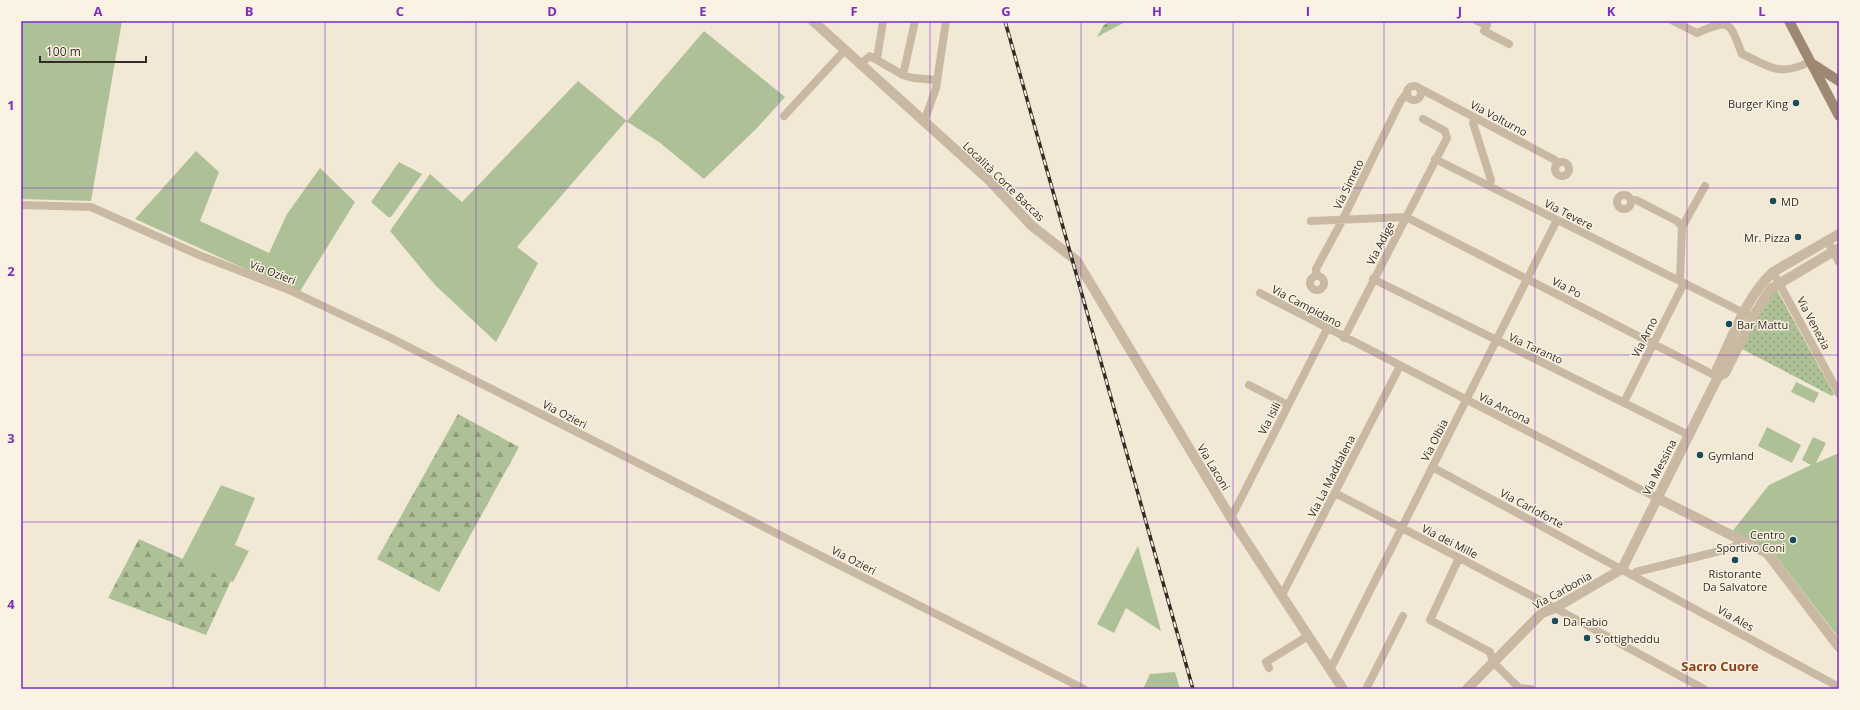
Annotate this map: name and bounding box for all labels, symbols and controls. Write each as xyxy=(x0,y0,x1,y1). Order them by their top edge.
text: A xyxy=(94,2,103,20)
text: B xyxy=(245,2,254,20)
text: C xyxy=(396,2,404,20)
text: D xyxy=(547,2,557,20)
text: E xyxy=(699,2,707,20)
text: F xyxy=(850,2,858,20)
text: G xyxy=(1001,2,1011,20)
text: H xyxy=(1152,2,1162,20)
text: I xyxy=(1306,2,1310,20)
text: J xyxy=(1457,2,1462,20)
text: K xyxy=(1607,2,1616,20)
text: L xyxy=(1758,2,1766,20)
scale bar xyxy=(40,38,146,64)
text: 100 m xyxy=(46,43,81,60)
text: 1 xyxy=(7,96,15,114)
place label: Burger King xyxy=(1728,96,1788,111)
street label: Via Volturno xyxy=(1468,97,1531,140)
marker: Burger King xyxy=(1791,98,1801,108)
street label: Località Corte Baccas xyxy=(960,138,1048,224)
street label: Via Simeto xyxy=(1329,156,1367,212)
place label: MD xyxy=(1781,194,1799,209)
street label: Via Tevere xyxy=(1542,195,1596,233)
marker: MD xyxy=(1768,196,1778,206)
street label: Via Adige xyxy=(1363,219,1397,267)
place label: Mr. Pizza xyxy=(1744,230,1790,245)
marker: Mr. Pizza xyxy=(1793,232,1803,242)
street label: Via Ozieri xyxy=(248,256,298,288)
text: 2 xyxy=(7,262,15,280)
street label: Via Po xyxy=(1550,273,1585,301)
street label: Via Campidano xyxy=(1269,281,1345,331)
street label: Via Venezia xyxy=(1794,294,1834,352)
street label: Via Arno xyxy=(1628,314,1661,360)
place label: Bar Mattu xyxy=(1737,317,1788,332)
marker: Bar Mattu xyxy=(1724,319,1734,329)
street label: Via Taranto xyxy=(1506,329,1566,367)
street label: Via Ancona xyxy=(1476,388,1534,428)
street label: Via Ozieri xyxy=(540,396,590,432)
street label: Via Isili xyxy=(1254,399,1284,437)
street label: Via Olbia xyxy=(1417,416,1451,464)
text: 3 xyxy=(7,429,15,447)
street label: Via La Maddalena xyxy=(1304,432,1358,520)
street label: Via Messina xyxy=(1639,437,1679,497)
street label: Via Laconi xyxy=(1194,441,1234,493)
place label: Gymland xyxy=(1708,448,1754,463)
marker: Gymland xyxy=(1695,450,1705,460)
street label: Via Carloforte xyxy=(1498,485,1566,531)
street label: Via dei Mille xyxy=(1419,520,1481,562)
place label: Centro Sportivo Coni xyxy=(1716,527,1785,555)
marker: Centro Sportivo Coni xyxy=(1788,535,1798,545)
street label: Via Ozieri xyxy=(829,542,879,578)
marker: Ristorante Da Salvatore xyxy=(1730,555,1740,565)
place label: Ristorante Da Salvatore xyxy=(1703,566,1767,594)
street label: Via Carbonia xyxy=(1530,568,1594,612)
text: 4 xyxy=(7,595,15,613)
street label: Via Ales xyxy=(1715,602,1757,634)
place label: Da Fabio xyxy=(1563,614,1608,629)
marker: Da Fabio xyxy=(1550,616,1560,626)
place label: S'ottigheddu xyxy=(1595,631,1660,646)
marker: S'ottigheddu xyxy=(1582,633,1592,643)
district label: Sacro Cuore xyxy=(1681,657,1759,675)

